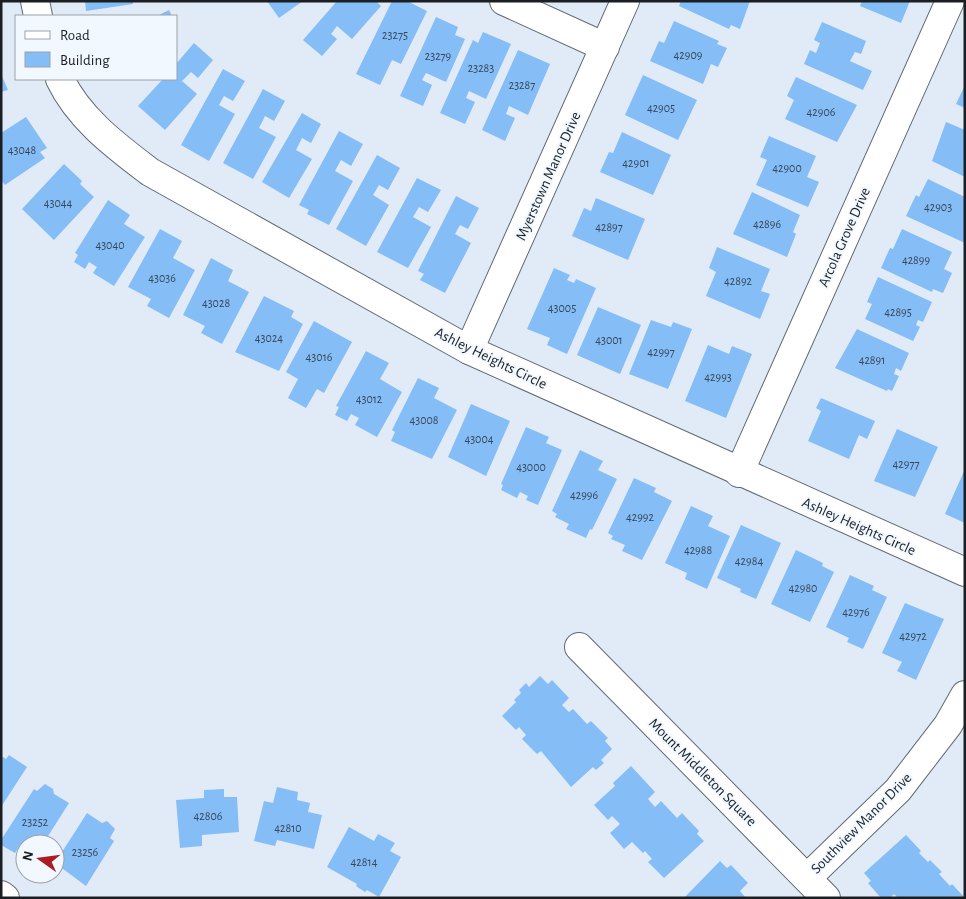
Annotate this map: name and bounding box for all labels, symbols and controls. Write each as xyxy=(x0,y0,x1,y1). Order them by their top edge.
legend xyxy=(15,15,178,80)
text: Road xyxy=(60,28,90,43)
house number: 23275 xyxy=(382,29,408,41)
house number: 42909 xyxy=(674,49,703,61)
house number: 23279 xyxy=(425,50,452,62)
text: Building xyxy=(60,53,110,68)
house number: 23283 xyxy=(468,62,494,74)
house number: 23287 xyxy=(509,79,535,91)
house number: 42905 xyxy=(647,102,675,114)
house number: 42906 xyxy=(807,106,836,118)
street label: Myerstown Manor Drive xyxy=(513,110,584,243)
house number: 43048 xyxy=(8,144,37,156)
house number: 42901 xyxy=(622,157,650,169)
house number: 42900 xyxy=(772,162,802,174)
street label: Arcola Grove Drive xyxy=(816,185,873,289)
house number: 43044 xyxy=(44,197,73,209)
house number: 42903 xyxy=(924,201,952,213)
house number: 42896 xyxy=(753,218,781,230)
house number: 42897 xyxy=(595,221,623,233)
house number: 43040 xyxy=(95,239,125,251)
house number: 42899 xyxy=(902,254,930,266)
house number: 43036 xyxy=(148,272,176,284)
house number: 42892 xyxy=(724,275,753,287)
house number: 43028 xyxy=(202,297,230,309)
house number: 43005 xyxy=(548,302,576,314)
house number: 42895 xyxy=(884,306,912,318)
street label: Ashley Heights Circle xyxy=(432,325,549,392)
house number: 43024 xyxy=(255,332,283,344)
house number: 43001 xyxy=(595,334,623,346)
house number: 42997 xyxy=(647,346,675,358)
house number: 43016 xyxy=(306,351,333,363)
house number: 42891 xyxy=(859,354,885,366)
house number: 42993 xyxy=(704,371,732,383)
house number: 43012 xyxy=(356,393,383,405)
house number: 43008 xyxy=(409,414,439,426)
house number: 43004 xyxy=(464,433,494,445)
house number: 42977 xyxy=(893,458,919,470)
house number: 43000 xyxy=(516,461,546,473)
house number: 42996 xyxy=(570,489,598,501)
street label: Ashley Heights Circle xyxy=(800,495,918,558)
house number: 42992 xyxy=(626,511,655,523)
house number: 42988 xyxy=(684,544,712,556)
house number: 42984 xyxy=(735,555,763,567)
house number: 42980 xyxy=(789,582,817,594)
house number: 42976 xyxy=(842,606,870,618)
house number: 42972 xyxy=(899,630,927,642)
street label: Mount Middleton Square xyxy=(646,716,759,829)
street label: Southview Manor Drive xyxy=(808,770,915,877)
house number: 42806 xyxy=(194,810,223,822)
house number: 23252 xyxy=(22,816,49,828)
house number: 42810 xyxy=(274,822,302,834)
north arrow xyxy=(15,834,65,884)
house number: 23256 xyxy=(72,846,99,858)
text: N xyxy=(20,850,36,863)
house number: 42814 xyxy=(351,856,378,868)

